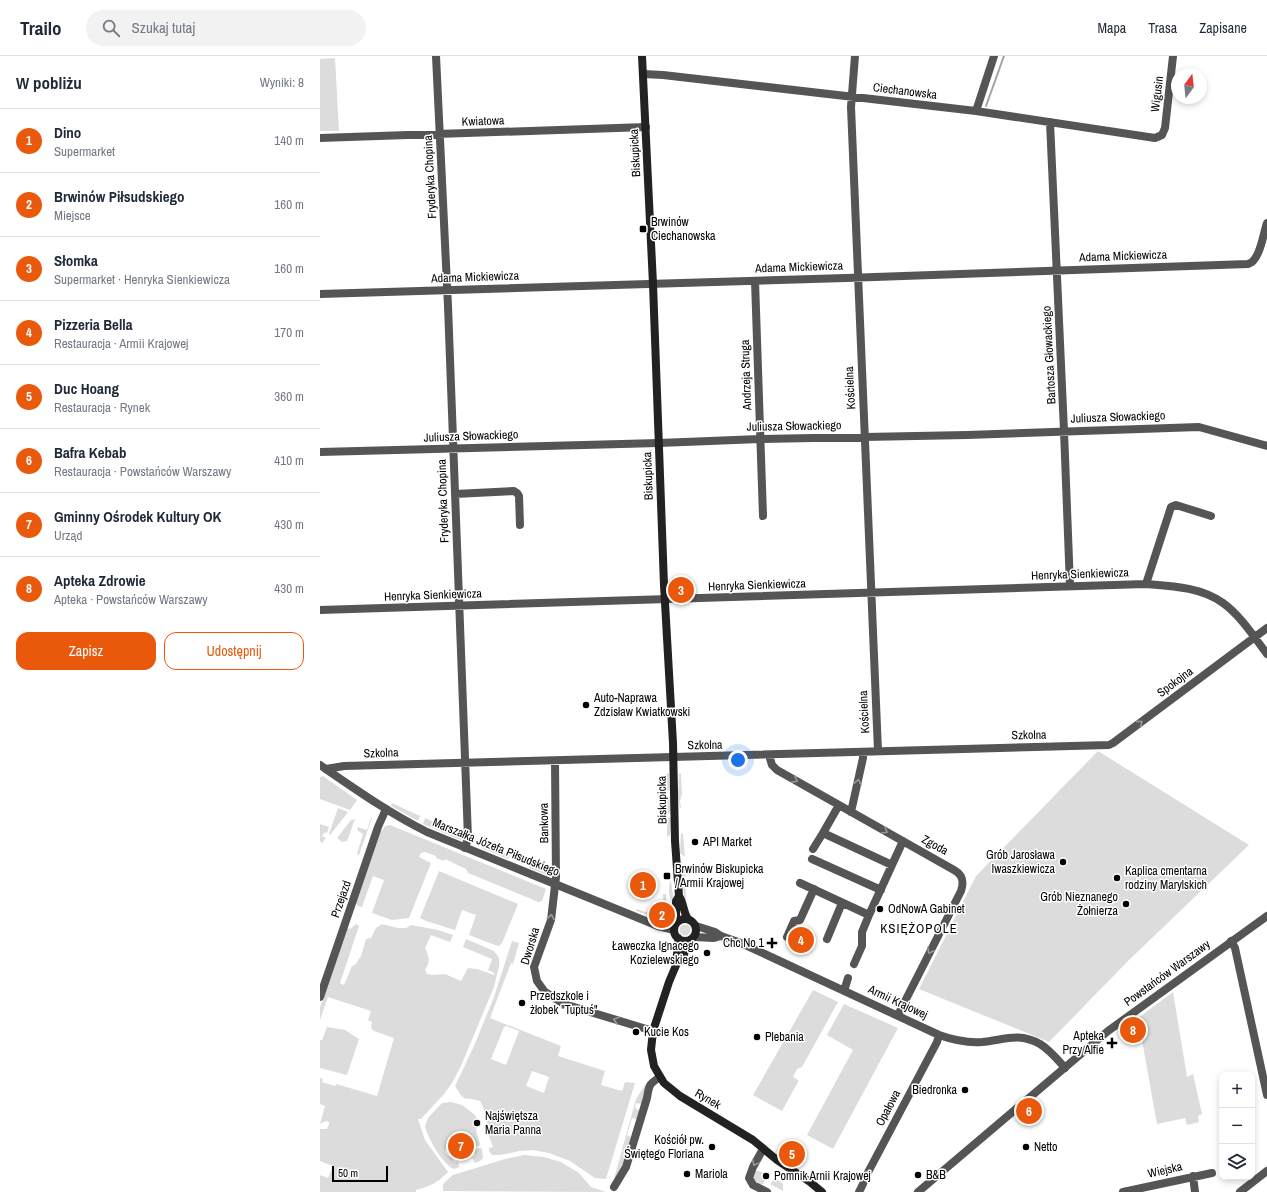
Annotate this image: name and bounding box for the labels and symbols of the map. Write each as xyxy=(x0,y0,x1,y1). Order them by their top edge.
north arrow xyxy=(1171,68,1207,104)
street label: Wigusin xyxy=(1147,75,1167,113)
street label: Ciechanowska xyxy=(872,79,939,103)
street label: Kwiatowa xyxy=(461,112,505,130)
street label: Biskupicka xyxy=(626,128,644,177)
street label: Fryderyka Chopina xyxy=(420,134,440,219)
place label: Brwinów Ciechanowska xyxy=(651,214,716,244)
marker: Brwinów Ciechanowska xyxy=(638,224,648,234)
street label: Adama Mickiewicza xyxy=(1078,246,1168,266)
street label: Adama Mickiewicza xyxy=(754,257,844,277)
street label: Adama Mickiewicza xyxy=(430,267,520,287)
street label: Bartosza Głowackiego xyxy=(1038,305,1060,405)
street label: Andrzeja Struga xyxy=(737,339,755,412)
street label: Kościelna xyxy=(841,365,859,410)
street label: Juliusza Słowackiego xyxy=(1070,407,1166,427)
street label: Juliusza Słowackiego xyxy=(747,417,841,435)
street label: Juliusza Słowackiego xyxy=(423,426,519,446)
street label: Biskupicka xyxy=(639,451,657,500)
street label: Fryderyka Chopina xyxy=(434,458,452,543)
street label: Henryka Sienkiewicza xyxy=(1031,564,1130,584)
pin: 3 xyxy=(668,575,694,605)
street label: Henryka Sienkiewicza xyxy=(708,575,807,595)
street label: Henryka Sienkiewicza xyxy=(384,585,483,605)
street label: Spokojna xyxy=(1154,663,1197,701)
street label: Kościelna xyxy=(855,689,873,734)
place label: Auto-Naprawa Zdzisław Kwiatkowski xyxy=(593,690,690,720)
marker: Auto-Naprawa Zdzisław Kwiatkowski xyxy=(581,700,591,710)
one-way arrow xyxy=(1136,721,1143,728)
street label: Szkolna xyxy=(1011,727,1047,743)
street label: Szkolna xyxy=(687,737,723,753)
street label: Szkolna xyxy=(363,744,399,762)
your location xyxy=(728,750,748,770)
street label: Biskupicka xyxy=(654,775,670,824)
one-way arrow xyxy=(791,776,799,783)
one-way arrow xyxy=(853,779,861,785)
street label: Bankowa xyxy=(536,802,552,843)
street label: Marszałka Józefa Piłsudskiego xyxy=(430,814,562,880)
one-way arrow xyxy=(881,826,888,834)
street label: Zgoda xyxy=(919,831,952,859)
place label: API Market xyxy=(702,834,752,850)
marker: API Market xyxy=(690,837,700,847)
place label: Grób Jarosława Iwaszkiewicza xyxy=(986,847,1056,877)
marker: Grób Jarosława Iwaszkiewicza xyxy=(1058,857,1068,867)
place label: Brwinów Biskupicka / Armii Krajowej xyxy=(675,861,764,891)
place label: Kaplica cmentarna rodziny Marylskich xyxy=(1125,863,1208,893)
pin: 1 xyxy=(630,870,656,900)
marker: Brwinów Biskupicka / Armii Krajowej xyxy=(662,871,672,881)
marker: Kaplica cmentarna rodziny Marylskich xyxy=(1112,873,1122,883)
street label: Przejazd xyxy=(327,878,355,920)
place label: Grób Nieznanego Żołnierza xyxy=(1040,889,1119,919)
marker: Grób Nieznanego Żołnierza xyxy=(1121,899,1131,909)
pin: 2 xyxy=(649,900,675,930)
place label: OdNowA Gabinet xyxy=(888,901,965,917)
marker: OdNowA Gabinet xyxy=(875,904,885,914)
one-way arrow xyxy=(546,914,555,920)
district label: KSIĘŻOPOLE xyxy=(880,920,958,937)
street label: Dworska xyxy=(517,925,543,967)
pin: 4 xyxy=(788,925,814,955)
place label: Chc No 1 xyxy=(723,935,765,951)
street label: Powstańców Warszawy xyxy=(1121,936,1213,1010)
place label: Ławeczka Ignacego Kozielewskiego xyxy=(612,938,699,968)
marker: Chc No 1 xyxy=(767,938,777,948)
one-way arrow xyxy=(927,947,935,955)
marker: Ławeczka Ignacego Kozielewskiego xyxy=(702,948,712,958)
street label: Armii Krajowej xyxy=(865,981,930,1023)
place label: Przedszkole i żłobek "Tuptuś" xyxy=(530,988,598,1018)
marker: Przedszkole i żłobek "Tuptuś" xyxy=(517,998,527,1008)
pin: 8 xyxy=(1120,1015,1146,1045)
one-way arrow xyxy=(612,1016,619,1025)
place label: Kucie Kos xyxy=(644,1024,689,1040)
marker: Kucie Kos xyxy=(631,1027,641,1037)
place label: Apteka Przy Alfie xyxy=(1062,1028,1105,1058)
place label: Plebania xyxy=(765,1029,804,1045)
marker: Plebania xyxy=(752,1032,762,1042)
marker: Apteka Przy Alfie xyxy=(1107,1038,1117,1048)
place label: Biedronka xyxy=(912,1082,958,1098)
street label: Rynek xyxy=(692,1085,724,1113)
marker: Biedronka xyxy=(960,1085,970,1095)
street label: Opałowa xyxy=(872,1087,904,1129)
pin: 6 xyxy=(1016,1096,1042,1126)
place label: Najświętsza Maria Panna xyxy=(485,1108,542,1138)
marker: Najświętsza Maria Panna xyxy=(472,1118,482,1128)
pin: 7 xyxy=(448,1131,474,1161)
place label: Kościół pw. Świętego Floriana xyxy=(624,1132,705,1162)
pin: 5 xyxy=(779,1139,805,1169)
place label: Netto xyxy=(1034,1139,1058,1155)
marker: Kościół pw. Świętego Floriana xyxy=(707,1142,717,1152)
marker: Netto xyxy=(1021,1142,1031,1152)
street label: Wiejska xyxy=(1146,1158,1184,1182)
one-way arrow xyxy=(753,1159,760,1166)
scale bar xyxy=(332,1164,388,1183)
place label: Mariola xyxy=(695,1166,728,1182)
place label: B&B xyxy=(926,1167,946,1183)
place label: Pomnik Arnii Krajowej xyxy=(774,1168,871,1184)
marker: Mariola xyxy=(682,1169,692,1179)
marker: B&B xyxy=(913,1170,923,1180)
marker: Pomnik Arnii Krajowej xyxy=(761,1171,771,1181)

